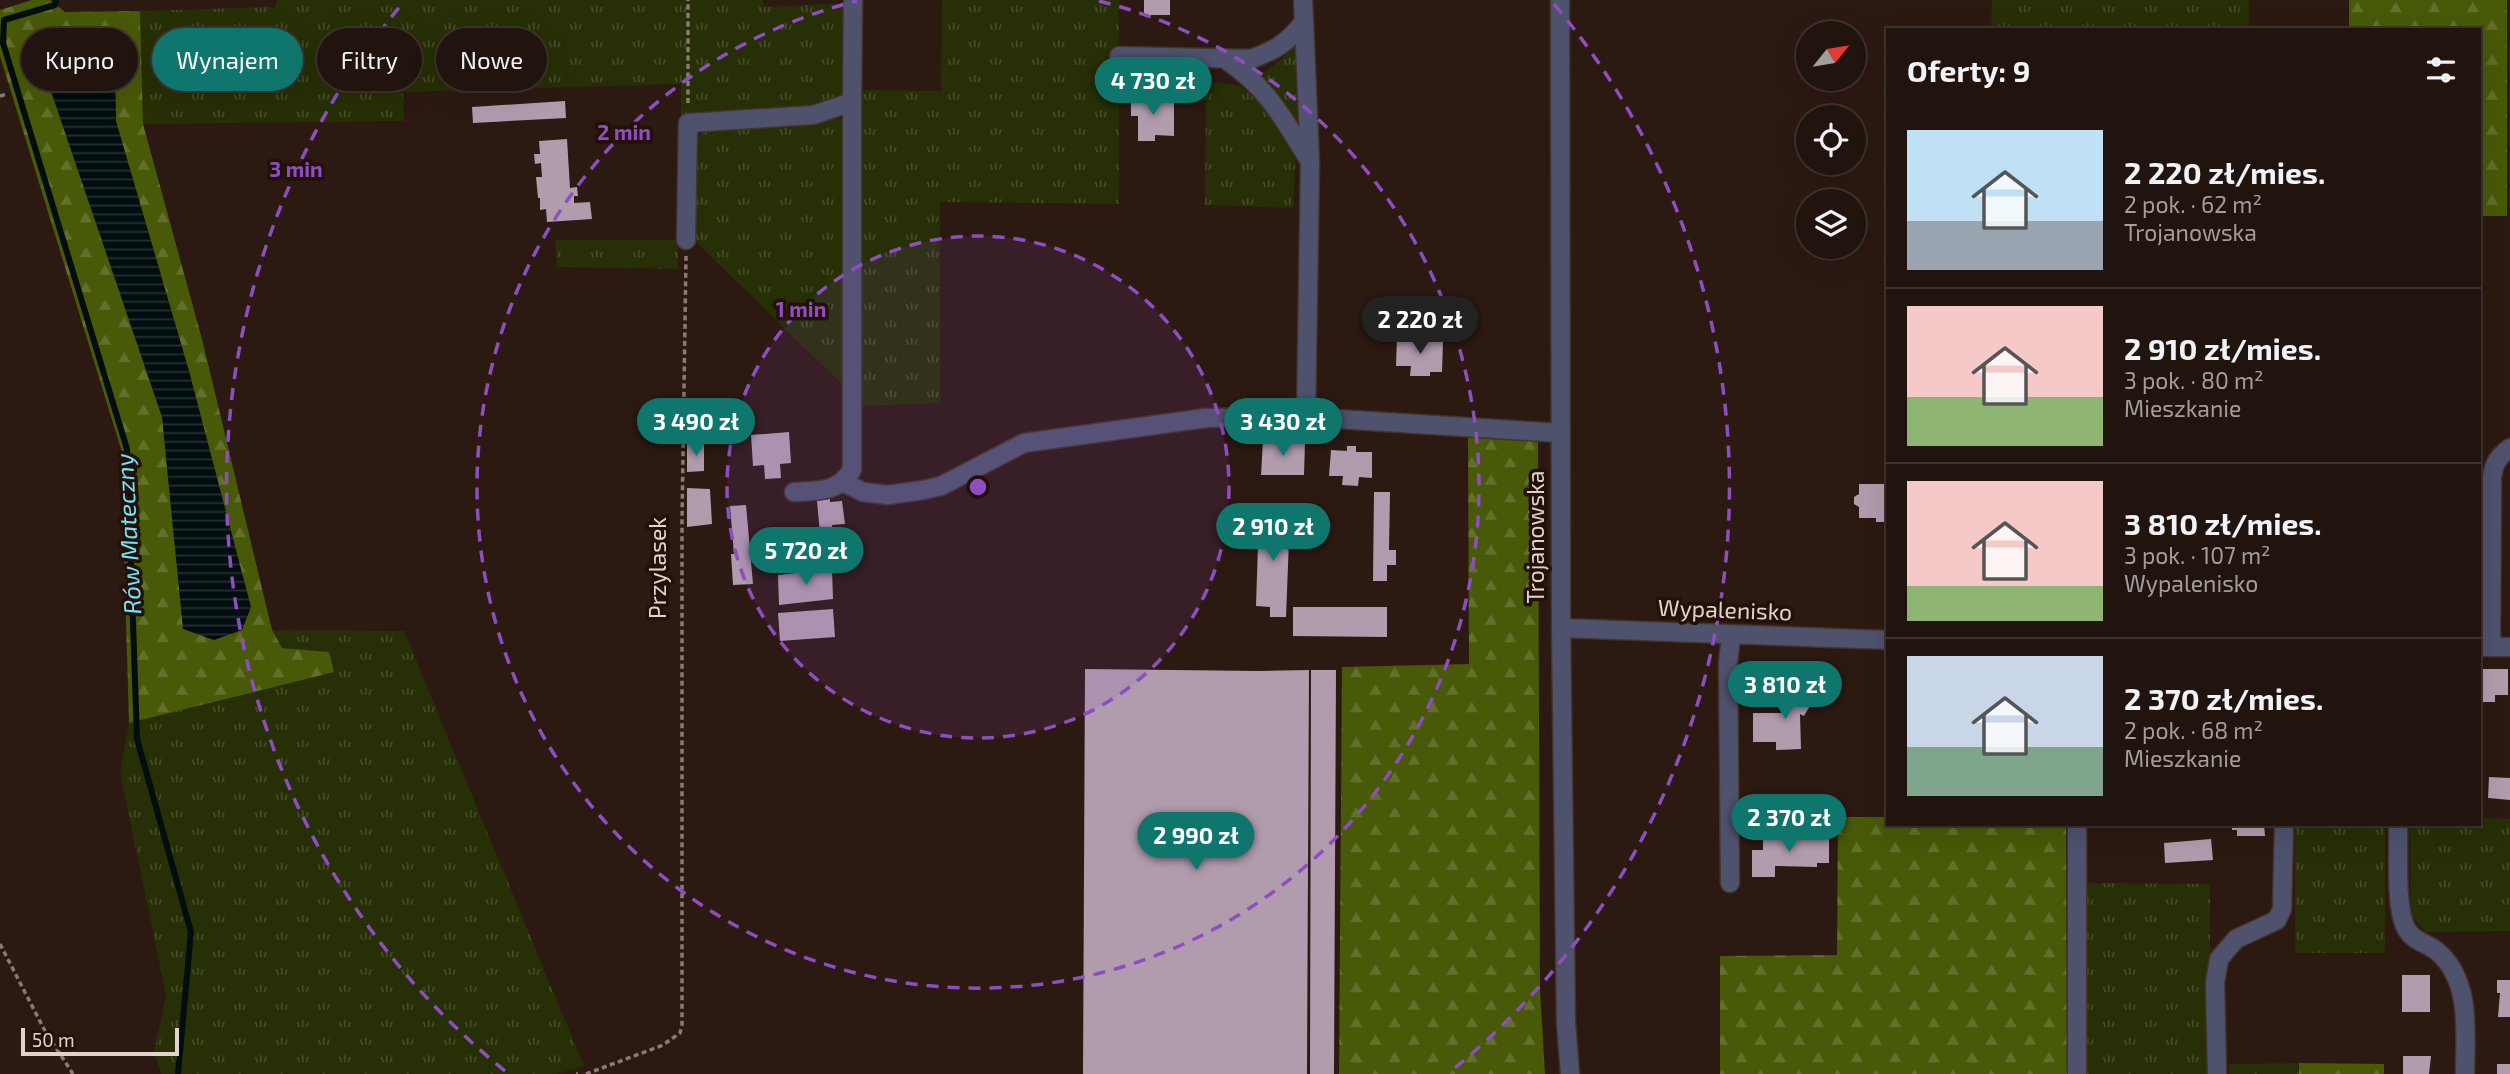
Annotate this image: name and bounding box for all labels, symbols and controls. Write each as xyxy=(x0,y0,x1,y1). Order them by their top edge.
north arrow xyxy=(1796,21,1866,91)
map controls xyxy=(1796,21,1866,259)
chip: Kupno xyxy=(21,28,138,91)
chip: Wynajem xyxy=(152,28,303,91)
chip: Filtry xyxy=(317,28,422,91)
chip: Nowe xyxy=(436,28,547,91)
icon: filters xyxy=(2422,51,2460,89)
text: Oferty: 9 xyxy=(1907,52,2030,88)
pin: 4 730 zł xyxy=(1081,58,1225,117)
text: 4 730 zł xyxy=(1111,66,1195,94)
button: locate xyxy=(1796,105,1866,175)
text: 2 min xyxy=(597,119,651,144)
text: 2 220 zł/mies. xyxy=(2124,154,2325,190)
text: 3 min xyxy=(269,156,323,181)
icon: home xyxy=(1963,158,2047,242)
button: layers xyxy=(1796,189,1866,259)
text: 2 pok. · 62 m² xyxy=(2124,190,2262,218)
text: Trojanowska xyxy=(2124,218,2257,246)
text: 1 min xyxy=(776,296,826,321)
pin: 2 220 zł xyxy=(1348,296,1492,356)
text: 2 220 zł xyxy=(1378,305,1462,333)
text: 2 910 zł/mies. xyxy=(2124,330,2321,366)
icon: home xyxy=(1963,334,2047,418)
text: 3 pok. · 80 m² xyxy=(2124,366,2264,394)
text: Mieszkanie xyxy=(2124,394,2241,422)
pin: 3 490 zł xyxy=(624,398,768,458)
pin: 3 430 zł xyxy=(1211,398,1355,458)
text: 3 490 zł xyxy=(653,407,739,435)
text: 3 430 zł xyxy=(1240,407,1326,435)
water label: Rów Mateczny xyxy=(109,453,146,615)
street label: Trojanowska xyxy=(1521,471,1549,603)
centre of rings xyxy=(966,475,990,499)
pin: 2 910 zł xyxy=(1201,504,1345,563)
text: 3 810 zł/mies. xyxy=(2124,505,2322,541)
icon: home xyxy=(1963,509,2047,593)
text: 2 910 zł xyxy=(1232,512,1314,540)
street label: Przylasek xyxy=(643,517,671,619)
pin: 5 720 zł xyxy=(734,528,878,587)
text: 5 720 zł xyxy=(764,536,848,564)
text: 3 pok. · 107 m² xyxy=(2124,541,2271,569)
text: Wypalenisko xyxy=(2124,569,2258,597)
street label: Wypalenisko xyxy=(1657,593,1793,625)
pin: 3 810 zł xyxy=(1713,662,1857,721)
text: 3 810 zł xyxy=(1744,670,1826,698)
text: 2 370 zł/mies. xyxy=(2124,680,2323,716)
icon: home xyxy=(1963,684,2047,768)
text: 2 pok. · 68 m² xyxy=(2124,716,2263,744)
text: Mieszkanie xyxy=(2124,744,2241,772)
pin: 2 370 zł xyxy=(1717,794,1861,854)
text: 2 370 zł xyxy=(1747,803,1831,831)
pin: 2 990 zł xyxy=(1124,812,1268,872)
text: 2 990 zł xyxy=(1153,821,1239,849)
scale bar xyxy=(21,1025,178,1057)
text: 50 m xyxy=(32,1028,75,1051)

